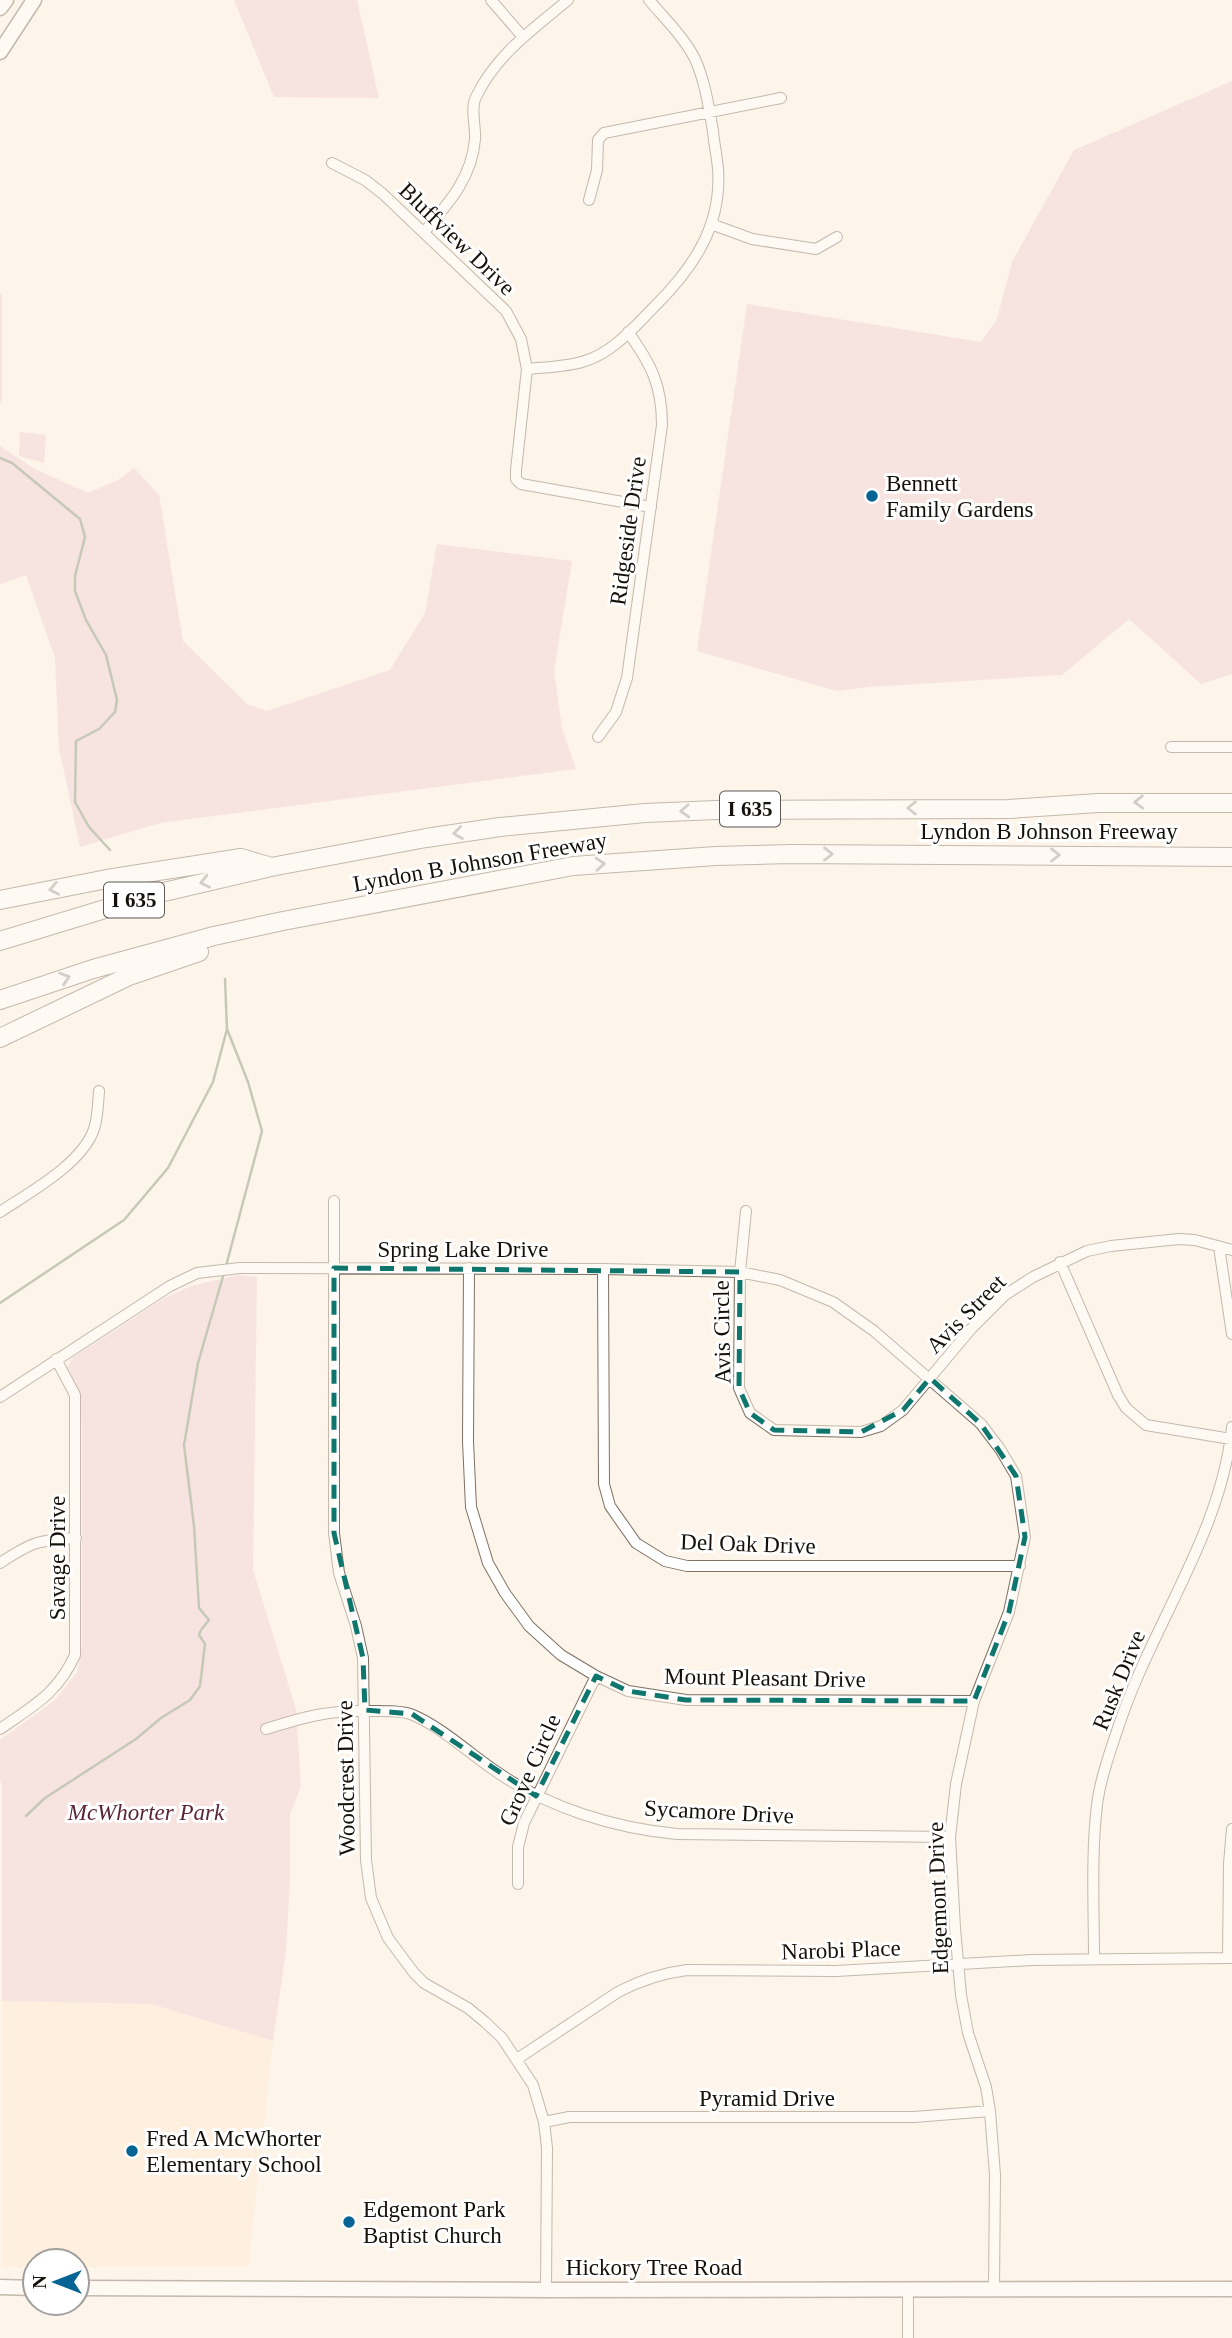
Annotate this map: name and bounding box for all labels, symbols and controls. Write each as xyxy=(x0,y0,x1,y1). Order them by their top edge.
street label: Bluffview Drive xyxy=(394,178,520,300)
street label: Ridgeside Drive xyxy=(605,455,651,607)
place label: Bennett Family Gardens xyxy=(886,471,1034,522)
marker: Bennett Family Gardens xyxy=(864,488,880,504)
road number: I 635 xyxy=(720,792,780,826)
one-way arrow xyxy=(1134,794,1144,810)
one-way arrow xyxy=(906,800,917,816)
one-way arrow xyxy=(679,804,690,819)
street label: Lyndon B Johnson Freeway xyxy=(920,819,1178,844)
one-way arrow xyxy=(452,825,464,840)
street label: Lyndon B Johnson Freeway xyxy=(351,827,609,897)
one-way arrow xyxy=(823,846,833,862)
one-way arrow xyxy=(1050,847,1061,863)
one-way arrow xyxy=(595,857,606,872)
one-way arrow xyxy=(199,874,211,889)
one-way arrow xyxy=(48,881,59,896)
road number: I 635 xyxy=(104,883,164,918)
one-way arrow xyxy=(59,972,71,987)
street label: Spring Lake Drive xyxy=(377,1237,549,1262)
street label: Avis Street xyxy=(921,1269,1011,1359)
street label: Avis Circle xyxy=(709,1280,735,1384)
street label: Savage Drive xyxy=(45,1496,70,1620)
street label: Del Oak Drive xyxy=(680,1529,816,1559)
street label: Rusk Drive xyxy=(1088,1626,1150,1734)
street label: Mount Pleasant Drive xyxy=(664,1664,866,1692)
street label: Woodcrest Drive xyxy=(332,1700,360,1856)
street label: Grove Circle xyxy=(494,1710,566,1830)
street label: Sycamore Drive xyxy=(643,1796,795,1828)
park label: McWhorter Park xyxy=(67,1800,225,1825)
street label: Edgemont Drive xyxy=(923,1821,953,1975)
street label: Narobi Place xyxy=(781,1935,901,1965)
street label: Pyramid Drive xyxy=(699,2086,835,2111)
place label: Fred A McWhorter Elementary School xyxy=(146,2126,322,2177)
marker: Fred A McWhorter Elementary School xyxy=(124,2143,140,2159)
place label: Edgemont Park Baptist Church xyxy=(363,2197,506,2248)
marker: Edgemont Park Baptist Church xyxy=(341,2214,357,2230)
north arrow xyxy=(21,2247,91,2317)
street label: Hickory Tree Road xyxy=(566,2255,743,2280)
text: N xyxy=(29,2275,50,2289)

